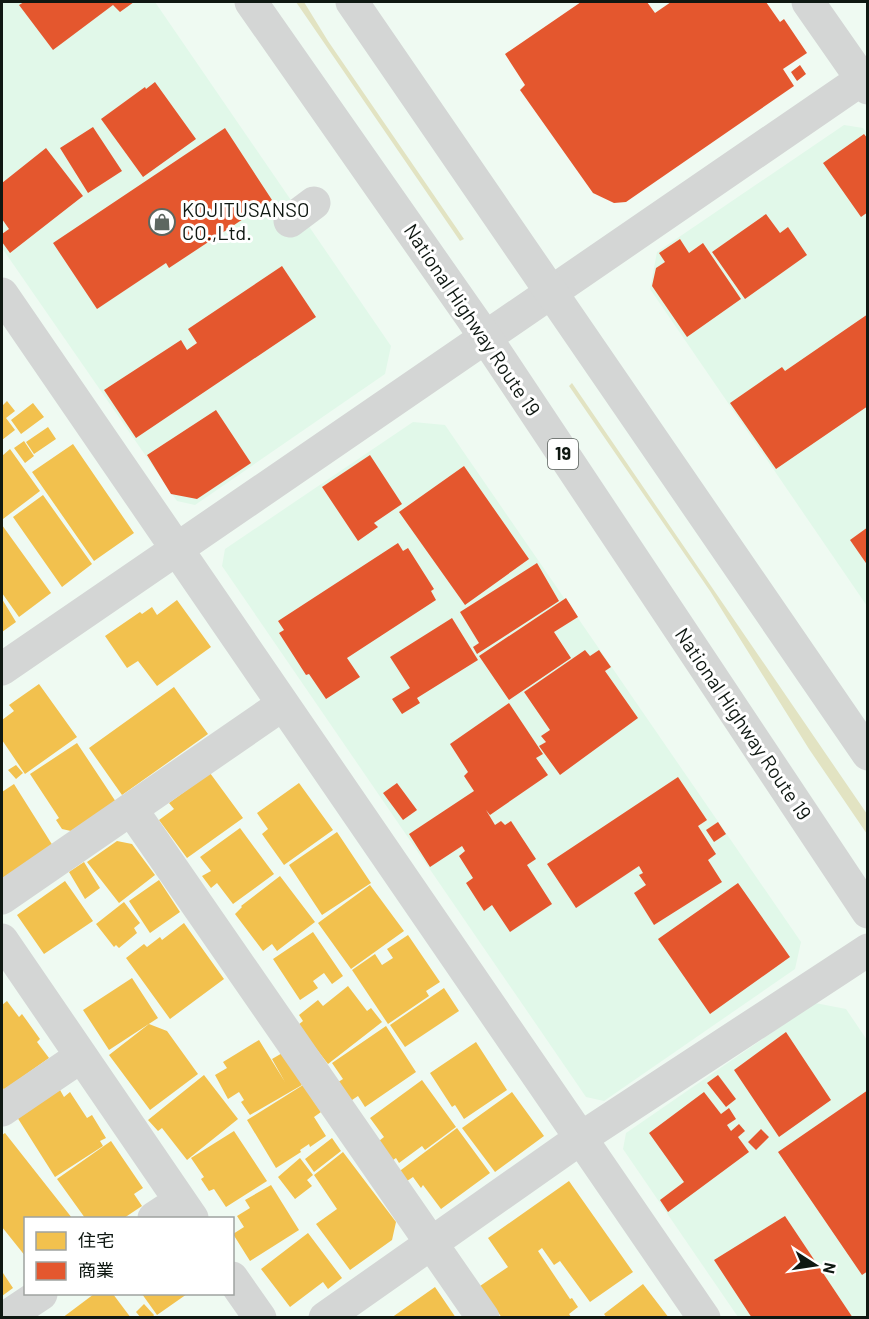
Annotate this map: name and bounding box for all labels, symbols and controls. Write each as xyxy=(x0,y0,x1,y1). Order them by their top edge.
place label: KOJITUSANSO CO.,Ltd. xyxy=(182,197,309,244)
shop icon: KOJITUSANSO CO.,Ltd. xyxy=(147,207,177,237)
street label: National Highway Route 19 xyxy=(400,219,546,420)
road number: 19 xyxy=(548,439,578,469)
street label: National Highway Route 19 xyxy=(671,623,817,824)
legend xyxy=(24,1217,234,1295)
text: 住宅 xyxy=(78,1229,114,1251)
north arrow xyxy=(785,1235,845,1295)
text: 商業 xyxy=(78,1259,114,1281)
text: N xyxy=(820,1261,841,1275)

